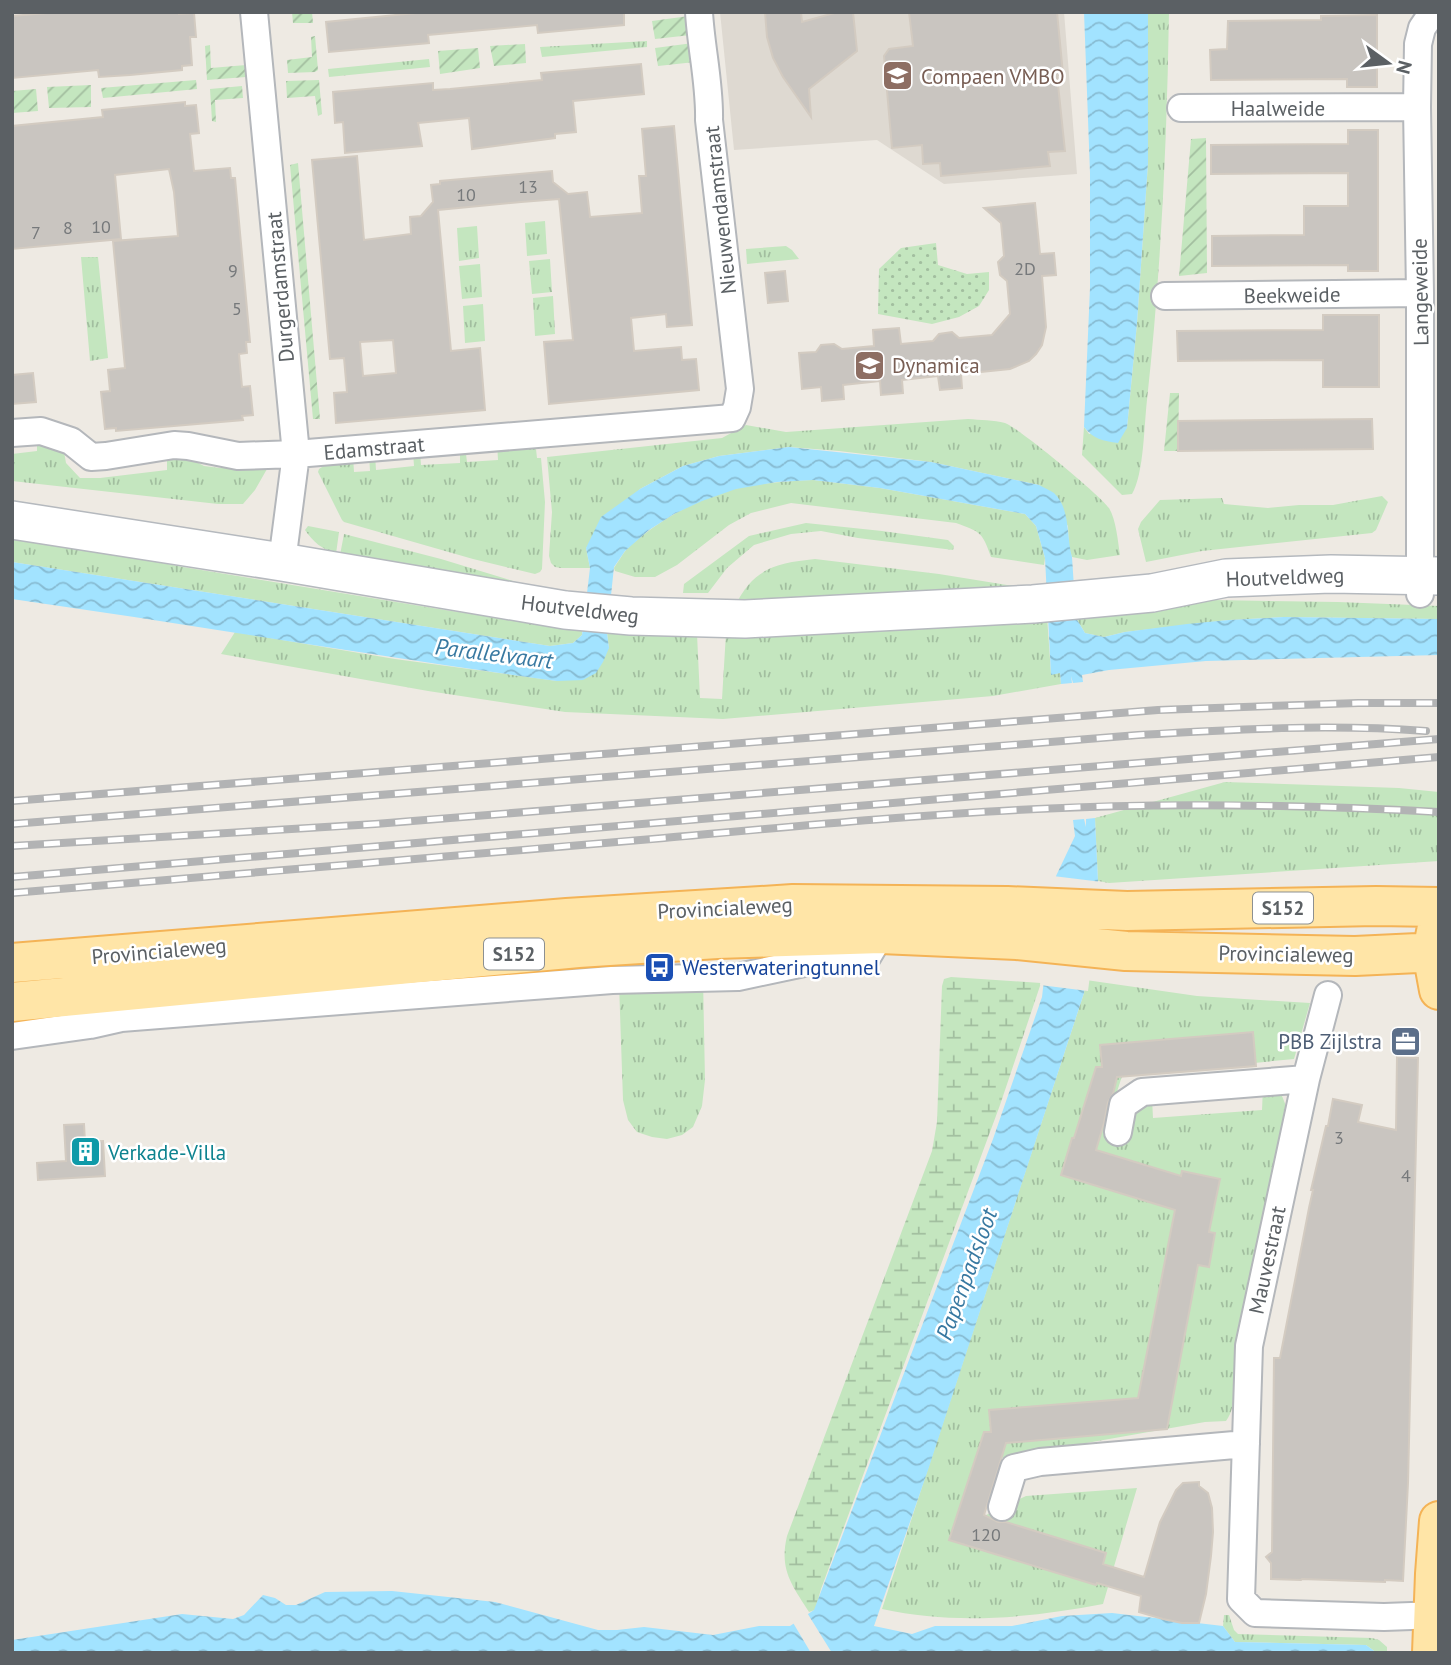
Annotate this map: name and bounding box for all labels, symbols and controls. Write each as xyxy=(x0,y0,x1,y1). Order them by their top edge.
north arrow xyxy=(1353,28,1423,98)
text: N xyxy=(1391,58,1418,77)
school or university icon: Compaen VMBO xyxy=(881,59,915,93)
place label: Compaen VMBO xyxy=(921,63,1065,90)
street label: Haalweide xyxy=(1231,95,1325,122)
street label: Nieuwendamstraat xyxy=(698,125,742,295)
house number: 13 xyxy=(518,175,538,198)
house number: 10 xyxy=(456,183,476,206)
street label: Durgerdamstraat xyxy=(260,211,300,363)
house number: 10 xyxy=(91,215,111,238)
house number: 8 xyxy=(63,216,73,239)
house number: 7 xyxy=(31,221,41,244)
street label: Langeweide xyxy=(1406,238,1434,346)
house number: 2D xyxy=(1014,257,1036,280)
house number: 9 xyxy=(228,259,238,282)
street label: Beekweide xyxy=(1243,281,1341,309)
house number: 5 xyxy=(232,297,242,320)
school or university icon: Dynamica xyxy=(852,348,886,382)
place label: Dynamica xyxy=(892,352,980,379)
street label: Edamstraat xyxy=(322,430,426,466)
street label: Houtveldweg xyxy=(1225,561,1345,593)
street label: Houtveldweg xyxy=(519,588,641,630)
water label: Parallelvaart xyxy=(433,631,556,675)
street label: Provincialeweg xyxy=(657,891,793,925)
road number: S152 xyxy=(1253,893,1313,924)
street label: Provincialeweg xyxy=(90,932,228,970)
road number: S152 xyxy=(484,938,544,970)
street label: Provincialeweg xyxy=(1218,939,1354,969)
bus stop icon: Westerwateringtunnel xyxy=(642,950,676,984)
place label: Westerwateringtunnel xyxy=(682,954,880,981)
office icon: PBB Zijlstra xyxy=(1388,1024,1422,1058)
place label: PBB Zijlstra xyxy=(1278,1028,1382,1055)
house number: 3 xyxy=(1334,1126,1344,1149)
building icon: Verkade-Villa xyxy=(68,1135,102,1169)
place label: Verkade-Villa xyxy=(107,1139,226,1166)
house number: 4 xyxy=(1401,1164,1411,1187)
water label: Papenpadsloot xyxy=(929,1203,1004,1344)
street label: Mauvestraat xyxy=(1242,1203,1292,1317)
house number: 120 xyxy=(971,1523,1001,1546)

